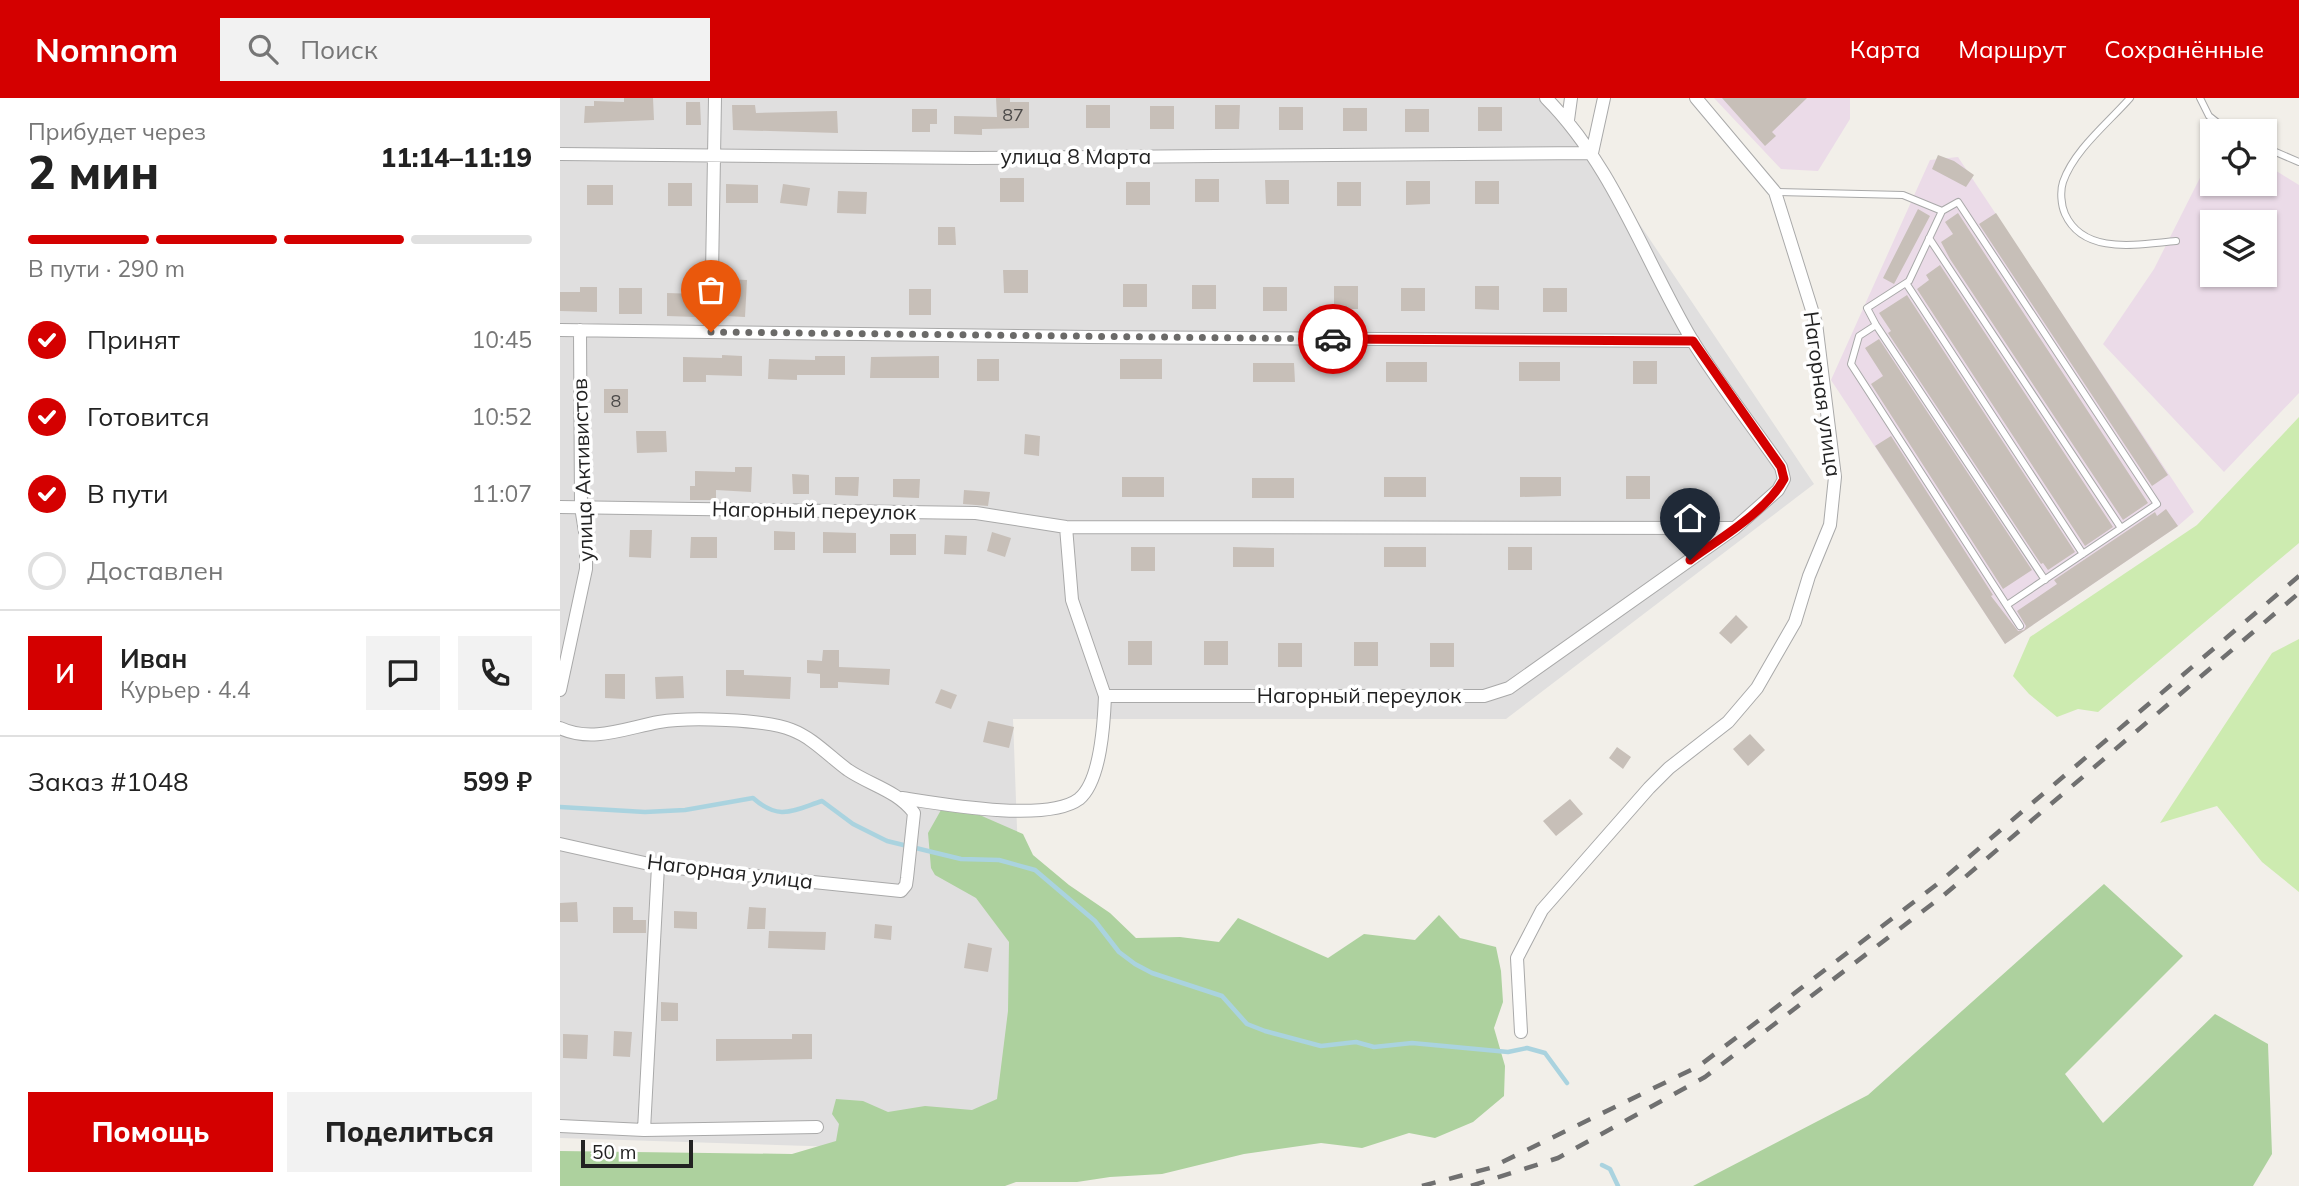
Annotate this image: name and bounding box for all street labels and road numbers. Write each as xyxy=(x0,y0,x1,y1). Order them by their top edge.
street label: улица 8 Марта xyxy=(1001,143,1151,169)
street label: Нагорная улица xyxy=(1799,309,1847,478)
street label: улица Активистов xyxy=(566,378,598,562)
street label: Нагорный переулок xyxy=(712,495,917,525)
street label: Нагорный переулок xyxy=(1257,682,1462,708)
street label: Нагорная улица xyxy=(646,848,814,894)

